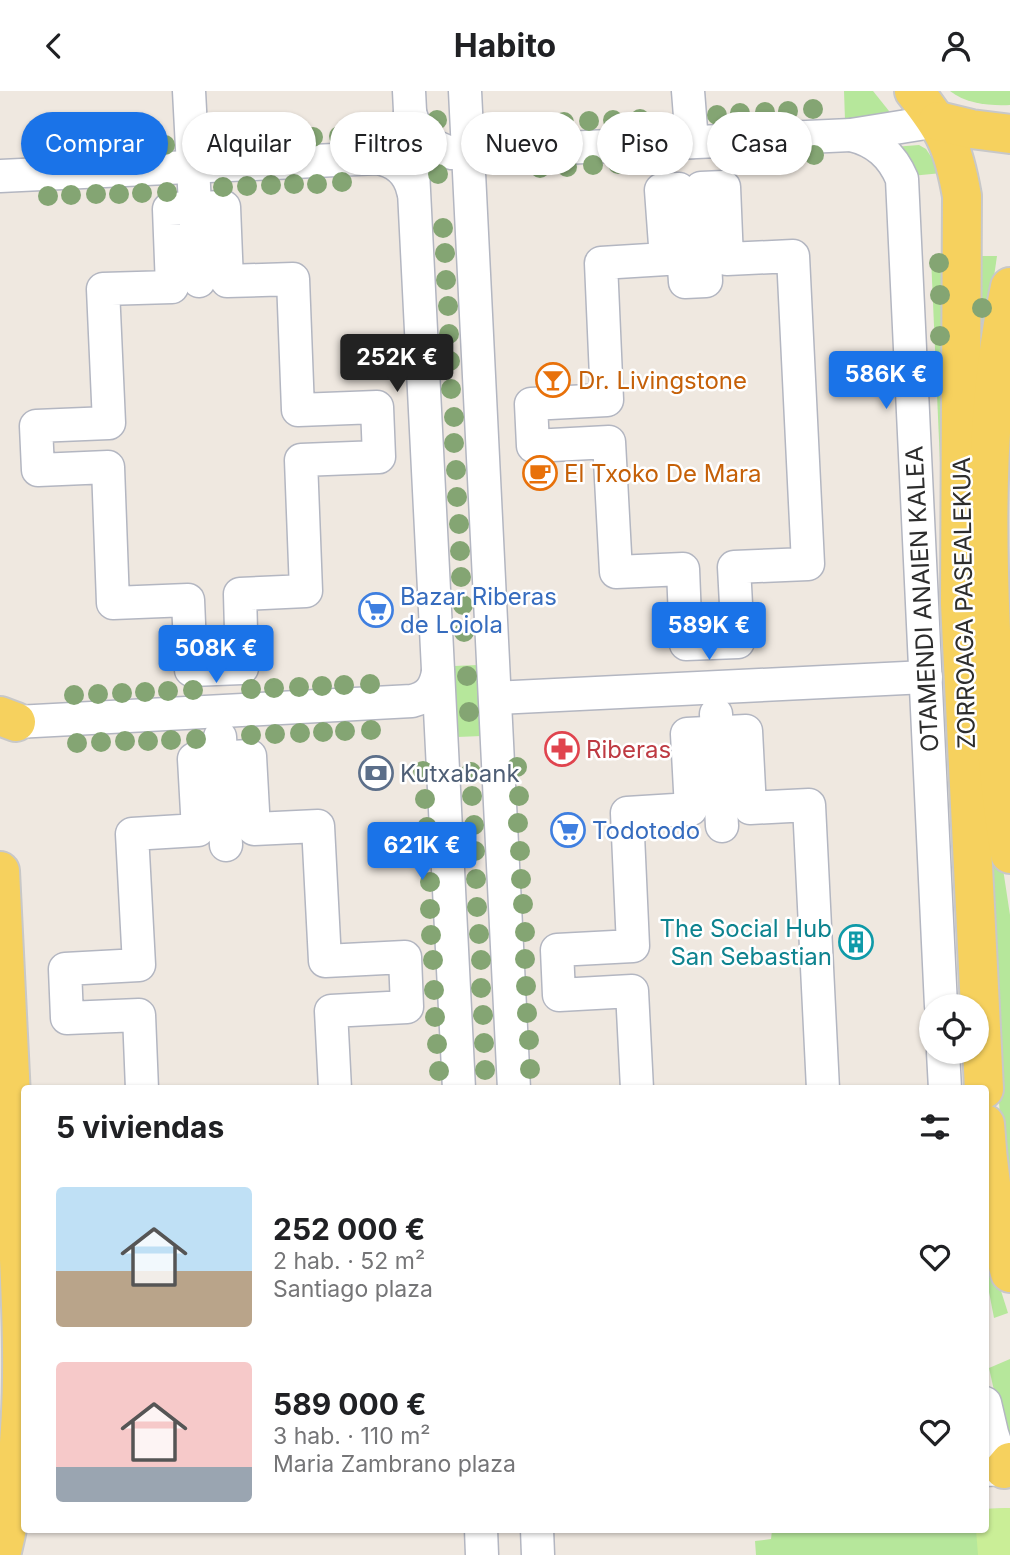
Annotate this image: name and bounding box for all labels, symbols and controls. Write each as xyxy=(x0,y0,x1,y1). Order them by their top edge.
text: Habito xyxy=(454,26,556,65)
icon: back xyxy=(35,27,73,65)
icon: person xyxy=(937,27,975,65)
chip: Comprar xyxy=(21,112,168,175)
chip: Alquilar xyxy=(182,112,316,175)
chip: Filtros xyxy=(330,112,447,175)
chip: Nuevo xyxy=(461,112,583,175)
chip: Piso xyxy=(597,112,693,175)
chip: Casa xyxy=(707,112,812,175)
pin: 252K € xyxy=(340,335,454,394)
text: 252K € xyxy=(356,343,438,371)
pin: 586K € xyxy=(829,351,943,411)
text: 586K € xyxy=(845,360,927,388)
bar icon: Dr. Livingstone xyxy=(534,361,572,399)
place label: Dr. Livingstone xyxy=(578,366,747,395)
street label: OTAMENDI ANAIEN KALEA xyxy=(899,445,945,753)
cafe icon: El Txoko De Mara xyxy=(521,454,559,492)
street label: ZORROAGA PASEALEKUA xyxy=(947,457,981,749)
place label: El Txoko De Mara xyxy=(564,459,761,488)
place label: Bazar Riberas de Loiola xyxy=(400,582,557,639)
supermarket icon: Bazar Riberas de Loiola xyxy=(357,591,395,629)
pin: 589K € xyxy=(652,603,766,662)
text: 589K € xyxy=(668,611,750,639)
pin: 508K € xyxy=(159,625,273,685)
text: 508K € xyxy=(175,634,257,662)
pharmacy icon: Riberas xyxy=(543,730,581,768)
place label: Riberas xyxy=(586,735,671,764)
bank icon: Kutxabank xyxy=(357,754,395,792)
place label: Kutxabank xyxy=(400,759,520,788)
supermarket icon: Todotodo xyxy=(549,811,587,849)
place label: Todotodo xyxy=(592,816,700,845)
pin: 621K € xyxy=(365,823,479,882)
text: 621K € xyxy=(383,831,461,859)
place label: The Social Hub San Sebastian xyxy=(660,914,832,971)
building icon: The Social Hub San Sebastian xyxy=(837,923,875,961)
map controls xyxy=(919,994,989,1064)
button: locate xyxy=(919,994,989,1064)
icon: filters xyxy=(916,1108,954,1146)
text: 5 viviendas xyxy=(56,1109,224,1145)
text: 252 000 € xyxy=(273,1211,425,1247)
icon: home xyxy=(112,1215,196,1299)
icon: heart xyxy=(916,1238,954,1276)
text: 2 hab. · 52 m² xyxy=(273,1247,425,1275)
text: Santiago plaza xyxy=(273,1275,433,1303)
text: 589 000 € xyxy=(273,1386,427,1422)
icon: home xyxy=(112,1390,196,1474)
icon: heart xyxy=(916,1413,954,1451)
text: 3 hab. · 110 m² xyxy=(273,1422,430,1450)
text: Maria Zambrano plaza xyxy=(273,1450,516,1478)

